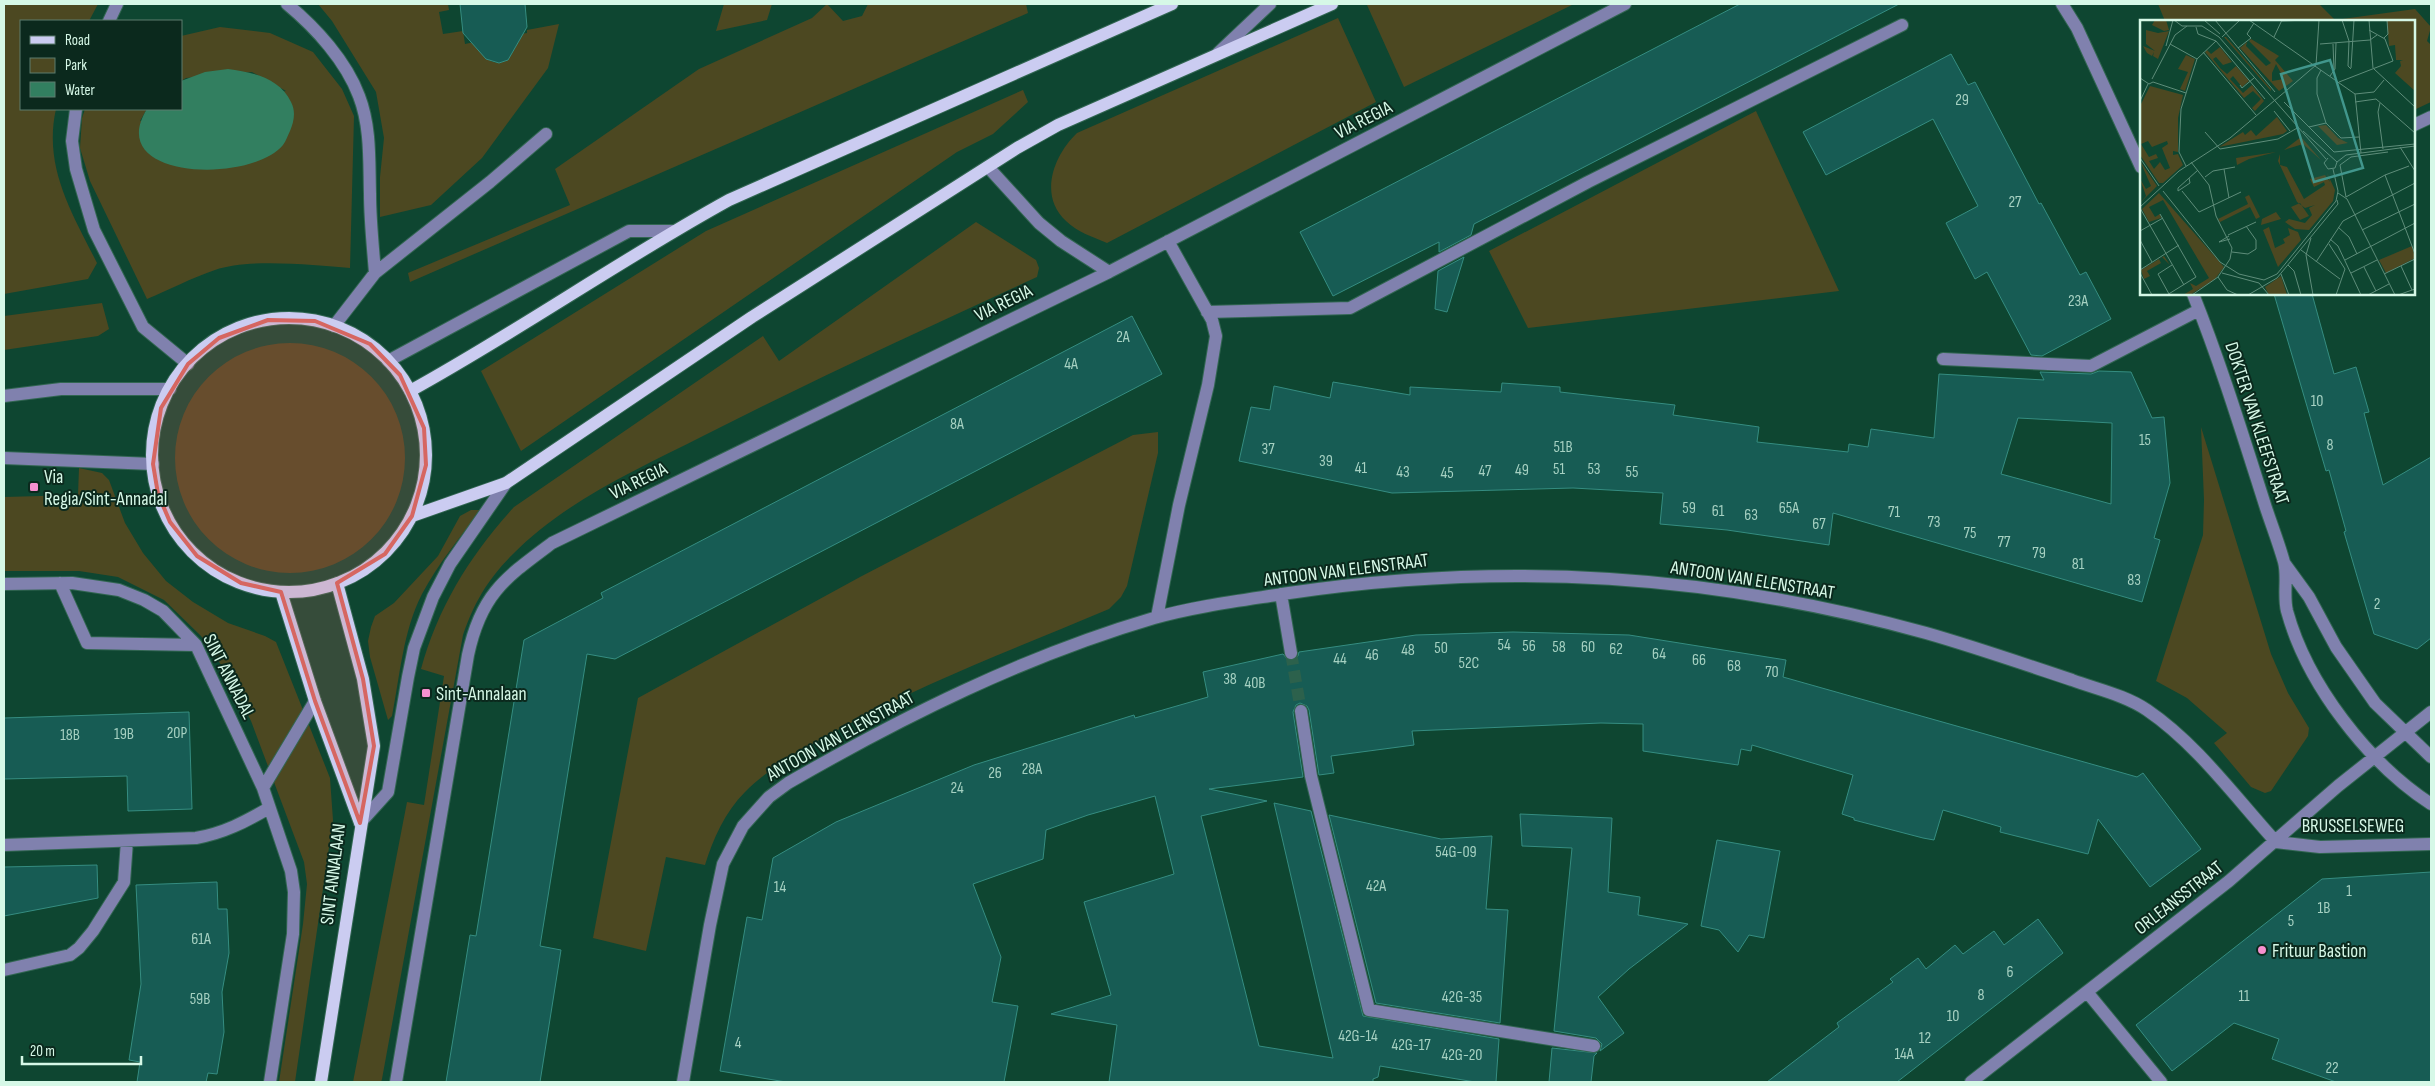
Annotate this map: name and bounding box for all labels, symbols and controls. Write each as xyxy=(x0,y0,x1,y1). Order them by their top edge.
legend xyxy=(20,20,182,110)
inset map xyxy=(2140,20,2415,295)
text: Road xyxy=(65,31,90,50)
text: Park xyxy=(65,56,87,75)
text: Water xyxy=(65,81,96,100)
house number: 29 xyxy=(1955,91,1969,110)
street label: VIA REGIA xyxy=(1331,96,1397,145)
house number: 27 xyxy=(2008,193,2022,212)
street label: VIA REGIA xyxy=(971,279,1037,327)
house number: 23A xyxy=(2068,292,2088,311)
house number: 2A xyxy=(1116,328,1130,347)
street label: DOKTER VAN KLEEFSTRAAT xyxy=(2219,339,2294,508)
house number: 4A xyxy=(1064,355,1078,374)
house number: 10 xyxy=(2311,392,2323,411)
house number: 8A xyxy=(950,415,964,434)
house number: 15 xyxy=(2139,431,2151,450)
house number: 8 xyxy=(2326,436,2334,455)
house number: 51B xyxy=(1553,438,1573,457)
house number: 37 xyxy=(1261,440,1275,459)
house number: 39 xyxy=(1319,452,1333,471)
street label: VIA REGIA xyxy=(606,457,672,505)
house number: 41 xyxy=(1355,459,1368,478)
house number: 51 xyxy=(1553,460,1565,479)
house number: 53 xyxy=(1587,460,1601,479)
house number: 49 xyxy=(1515,461,1529,480)
house number: 47 xyxy=(1479,462,1492,481)
house number: 43 xyxy=(1396,463,1410,482)
house number: 55 xyxy=(1626,463,1638,482)
house number: 45 xyxy=(1440,464,1454,483)
place label: Via Regia/Sint-Annadal xyxy=(44,466,167,511)
marker: Via Regia/Sint-Annadal xyxy=(28,481,40,493)
house number: 59 xyxy=(1682,499,1696,518)
house number: 65A xyxy=(1779,499,1799,518)
house number: 61 xyxy=(1712,502,1725,521)
house number: 71 xyxy=(1888,503,1900,522)
house number: 63 xyxy=(1744,506,1758,525)
house number: 73 xyxy=(1927,513,1941,532)
house number: 67 xyxy=(1812,515,1826,534)
house number: 75 xyxy=(1964,524,1976,543)
house number: 77 xyxy=(1998,533,2011,552)
house number: 79 xyxy=(2032,544,2046,563)
street label: ANTOON VAN ELENSTRAAT xyxy=(1262,549,1430,592)
house number: 81 xyxy=(2072,555,2085,574)
street label: ANTOON VAN ELENSTRAAT xyxy=(1668,556,1837,605)
house number: 83 xyxy=(2127,571,2141,590)
house number: 2 xyxy=(2374,595,2380,614)
street label: SINT ANNADAL xyxy=(197,630,260,723)
house number: 54 xyxy=(1497,636,1511,655)
house number: 56 xyxy=(1522,637,1536,656)
house number: 58 xyxy=(1552,638,1566,657)
house number: 60 xyxy=(1581,638,1595,657)
house number: 50 xyxy=(1434,639,1448,658)
house number: 62 xyxy=(1609,640,1623,659)
house number: 48 xyxy=(1401,641,1415,660)
house number: 64 xyxy=(1652,645,1666,664)
house number: 46 xyxy=(1365,646,1379,665)
house number: 44 xyxy=(1333,650,1347,669)
house number: 66 xyxy=(1692,651,1706,670)
house number: 52C xyxy=(1459,654,1480,673)
house number: 68 xyxy=(1727,657,1741,676)
house number: 70 xyxy=(1765,663,1779,682)
house number: 38 xyxy=(1223,670,1237,689)
house number: 40B xyxy=(1245,674,1265,693)
place label: Sint-Annalaan xyxy=(436,683,527,706)
street label: ANTOON VAN ELENSTRAAT xyxy=(762,686,919,787)
marker: Sint-Annalaan xyxy=(420,687,432,699)
house number: 20P xyxy=(167,724,187,743)
house number: 19B xyxy=(114,725,134,744)
house number: 18B xyxy=(60,726,80,745)
house number: 28A xyxy=(1022,760,1042,779)
house number: 26 xyxy=(988,764,1002,783)
house number: 24 xyxy=(950,779,964,798)
street label: BRUSSELSEWEG xyxy=(2302,815,2404,838)
street label: SINT ANNALAAN xyxy=(316,822,351,926)
house number: 54G-09 xyxy=(1435,843,1477,862)
street label: ORLEANSSTRAAT xyxy=(2130,856,2228,940)
house number: 42A xyxy=(1366,877,1386,896)
house number: 14 xyxy=(774,878,786,897)
house number: 1 xyxy=(2346,882,2352,901)
house number: 1B xyxy=(2318,899,2330,918)
house number: 5 xyxy=(2288,912,2294,931)
house number: 61A xyxy=(191,930,211,949)
place label: Frituur Bastion xyxy=(2272,940,2366,963)
marker: Frituur Bastion xyxy=(2256,944,2268,956)
house number: 6 xyxy=(2006,963,2014,982)
house number: 8 xyxy=(1977,986,1985,1005)
house number: 11 xyxy=(2238,987,2250,1006)
house number: 42G-35 xyxy=(1442,988,1482,1007)
house number: 59B xyxy=(190,990,210,1009)
house number: 10 xyxy=(1947,1007,1959,1026)
house number: 42G-14 xyxy=(1338,1027,1378,1046)
house number: 12 xyxy=(1919,1029,1931,1048)
scale bar xyxy=(22,1034,141,1066)
house number: 4 xyxy=(735,1034,742,1053)
house number: 42G-17 xyxy=(1391,1036,1431,1055)
text: 20 m xyxy=(30,1042,55,1061)
house number: 14A xyxy=(1894,1045,1914,1064)
house number: 42G-20 xyxy=(1442,1046,1483,1065)
house number: 22 xyxy=(2325,1059,2339,1078)

